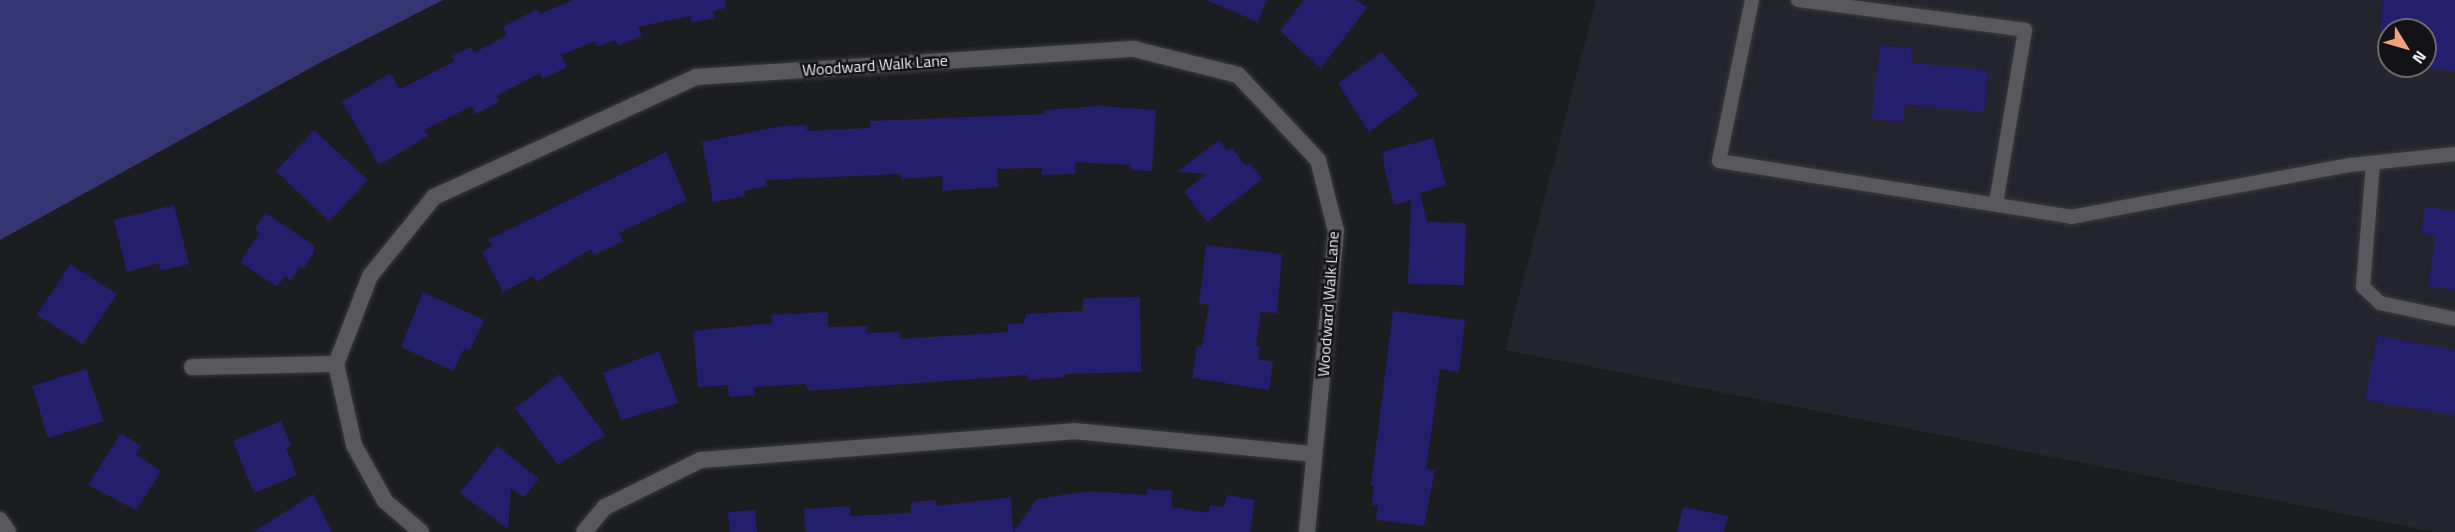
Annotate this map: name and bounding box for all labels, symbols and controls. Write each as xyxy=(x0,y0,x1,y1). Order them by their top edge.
north arrow xyxy=(2377,18,2437,78)
text: N xyxy=(2407,46,2433,69)
street label: Woodward Walk Lane xyxy=(802,50,948,80)
street label: Woodward Walk Lane xyxy=(1313,231,1343,377)

